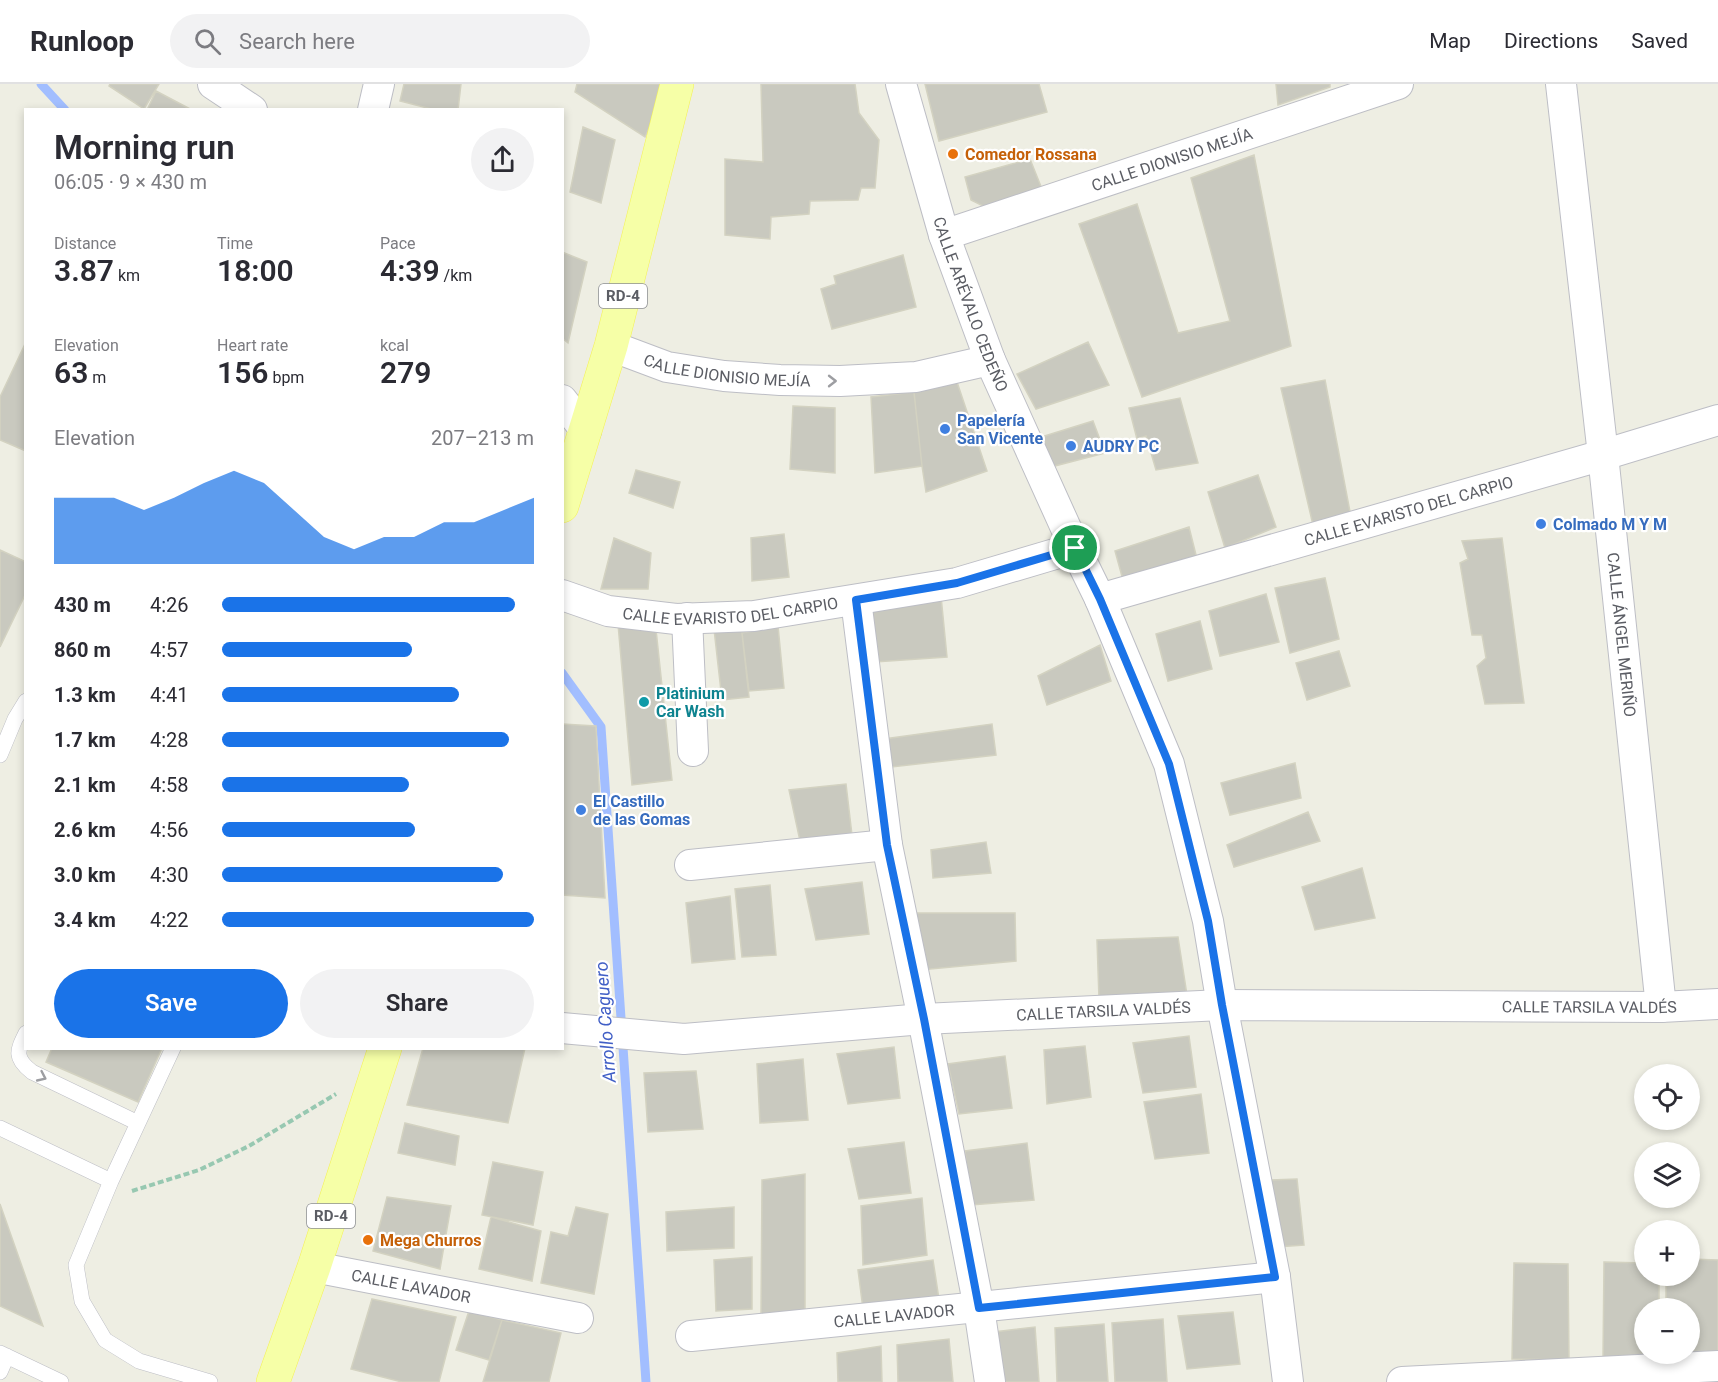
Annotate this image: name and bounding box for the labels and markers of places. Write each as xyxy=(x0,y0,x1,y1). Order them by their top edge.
place label: Comedor Rossana xyxy=(965,145,1097,164)
marker: Comedor Rossana xyxy=(946,147,960,161)
place label: Papelería San Vicente xyxy=(957,411,1043,448)
marker: Papelería San Vicente xyxy=(938,422,952,436)
place label: AUDRY PC xyxy=(1083,437,1159,456)
marker: AUDRY PC xyxy=(1064,439,1078,453)
place label: Colmado M Y M xyxy=(1553,515,1667,534)
marker: Colmado M Y M xyxy=(1534,517,1548,531)
pin xyxy=(1049,522,1100,573)
place label: Platinium Car Wash xyxy=(656,684,725,721)
marker: Platinium Car Wash xyxy=(637,695,651,709)
place label: El Castillo de las Gomas xyxy=(593,792,690,829)
marker: El Castillo de las Gomas xyxy=(574,803,588,817)
place label: Mega Churros xyxy=(380,1231,481,1250)
marker: Mega Churros xyxy=(361,1233,375,1247)

